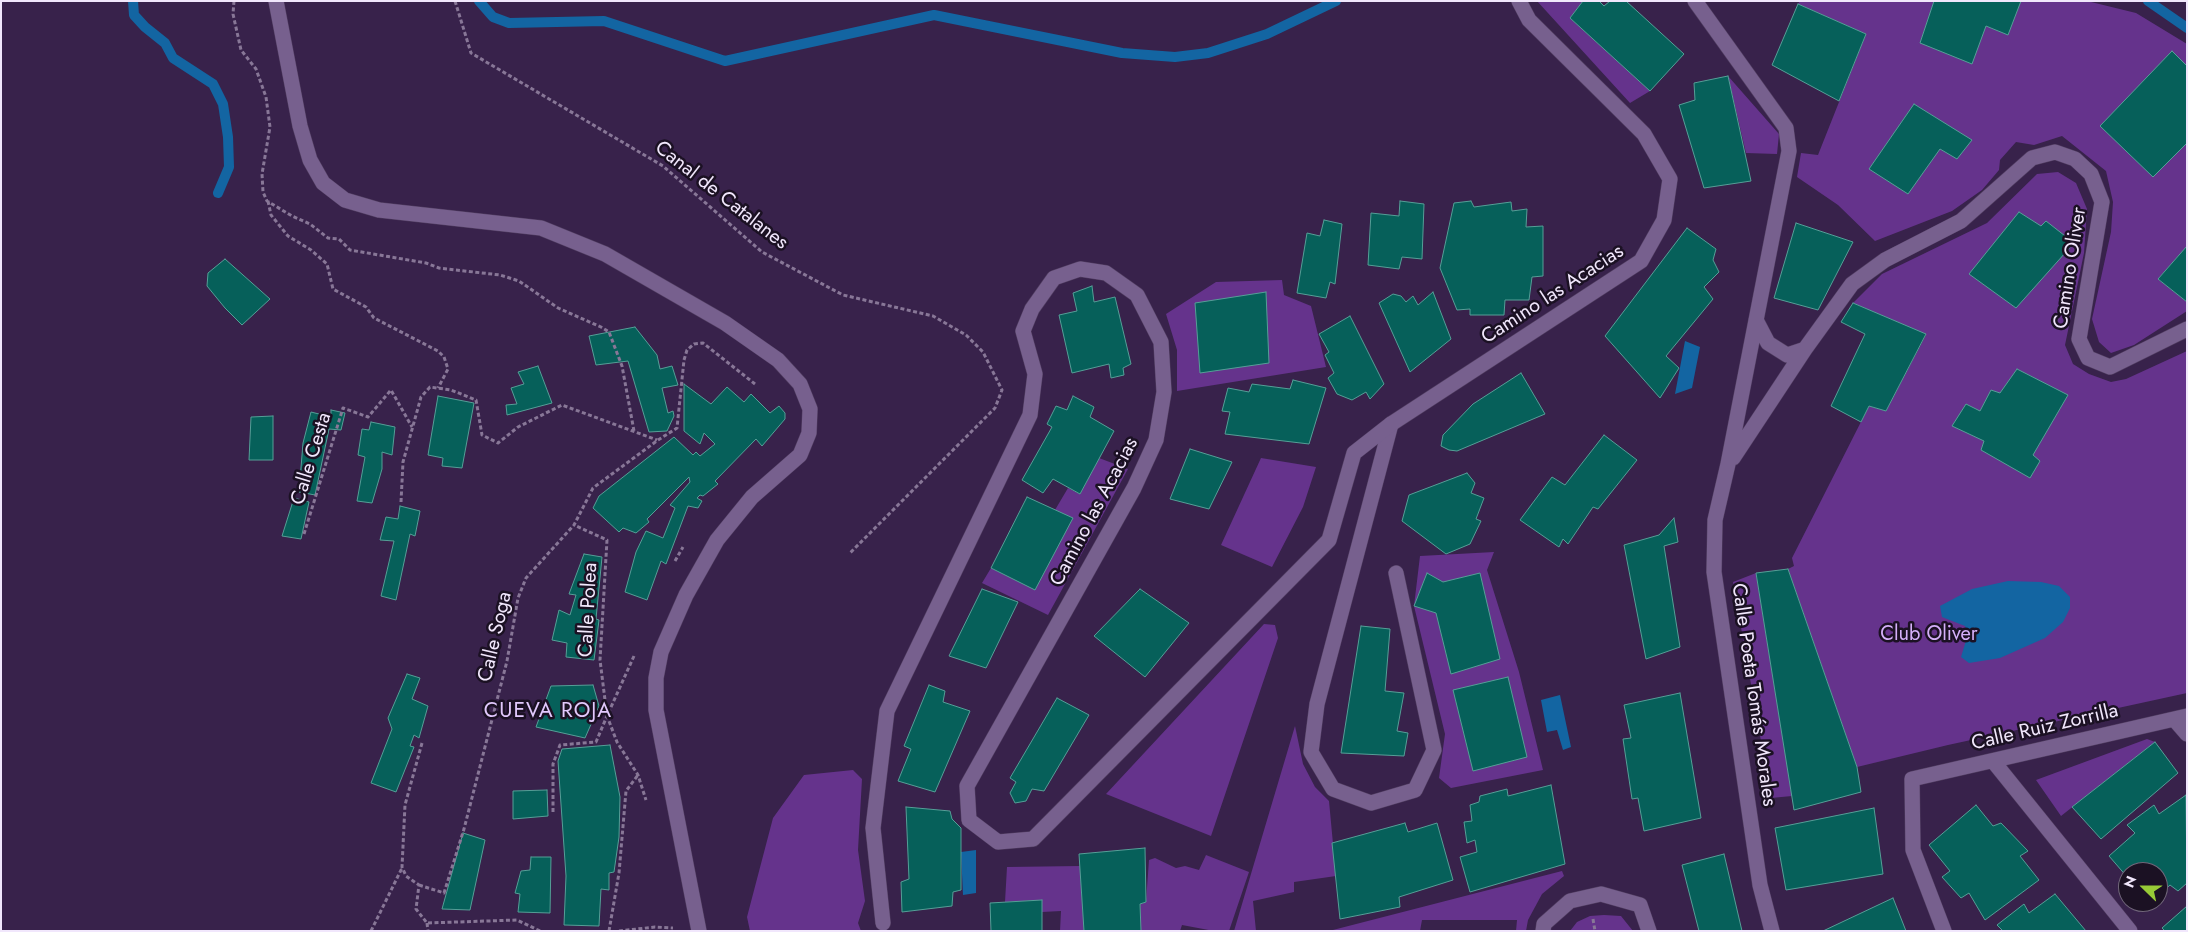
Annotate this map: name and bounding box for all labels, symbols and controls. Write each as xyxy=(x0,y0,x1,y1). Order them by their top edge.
street label: Canal de Catalanes xyxy=(650,137,792,255)
street label: Camino Oliver xyxy=(2050,205,2092,331)
street label: Camino las Acacias xyxy=(1477,240,1629,350)
street label: Calle Cesta xyxy=(287,410,337,508)
street label: Camino las Acacias xyxy=(1046,434,1144,590)
street label: Calle Polea xyxy=(575,562,603,658)
street label: Calle Poeta Tomás Morales xyxy=(1725,582,1781,808)
street label: Calle Soga xyxy=(474,590,518,684)
park label: Club Oliver xyxy=(1880,623,1978,647)
district label: CUEVA ROJA xyxy=(483,699,613,725)
street label: Calle Ruiz Zorrilla xyxy=(1969,699,2121,757)
north arrow xyxy=(2118,862,2168,912)
text: N xyxy=(2119,873,2141,891)

